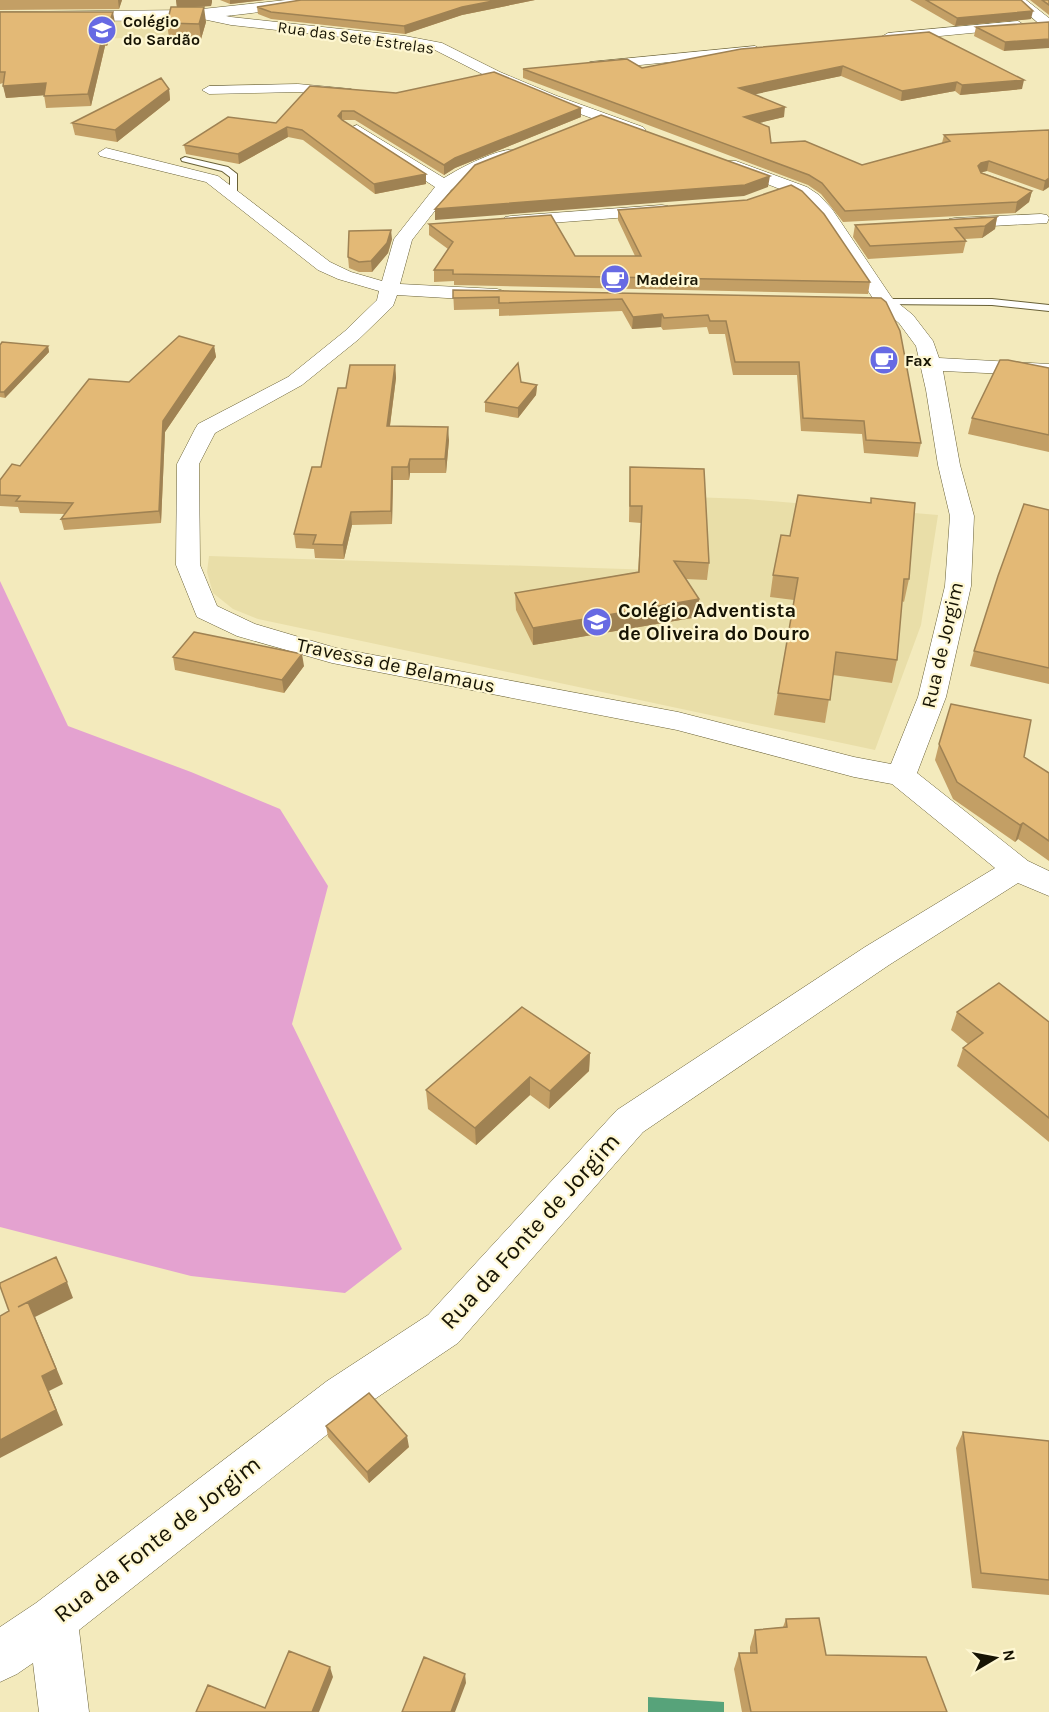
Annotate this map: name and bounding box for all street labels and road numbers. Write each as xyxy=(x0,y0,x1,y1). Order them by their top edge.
street label: Rua das Sete Estrelas xyxy=(277,17,435,58)
street label: Rua de Jorgim xyxy=(917,580,968,710)
street label: Travessa de Belamaus xyxy=(295,633,497,698)
street label: Rua da Fonte de Jorgim xyxy=(435,1127,625,1335)
street label: Rua da Fonte de Jorgim xyxy=(48,1450,266,1628)

